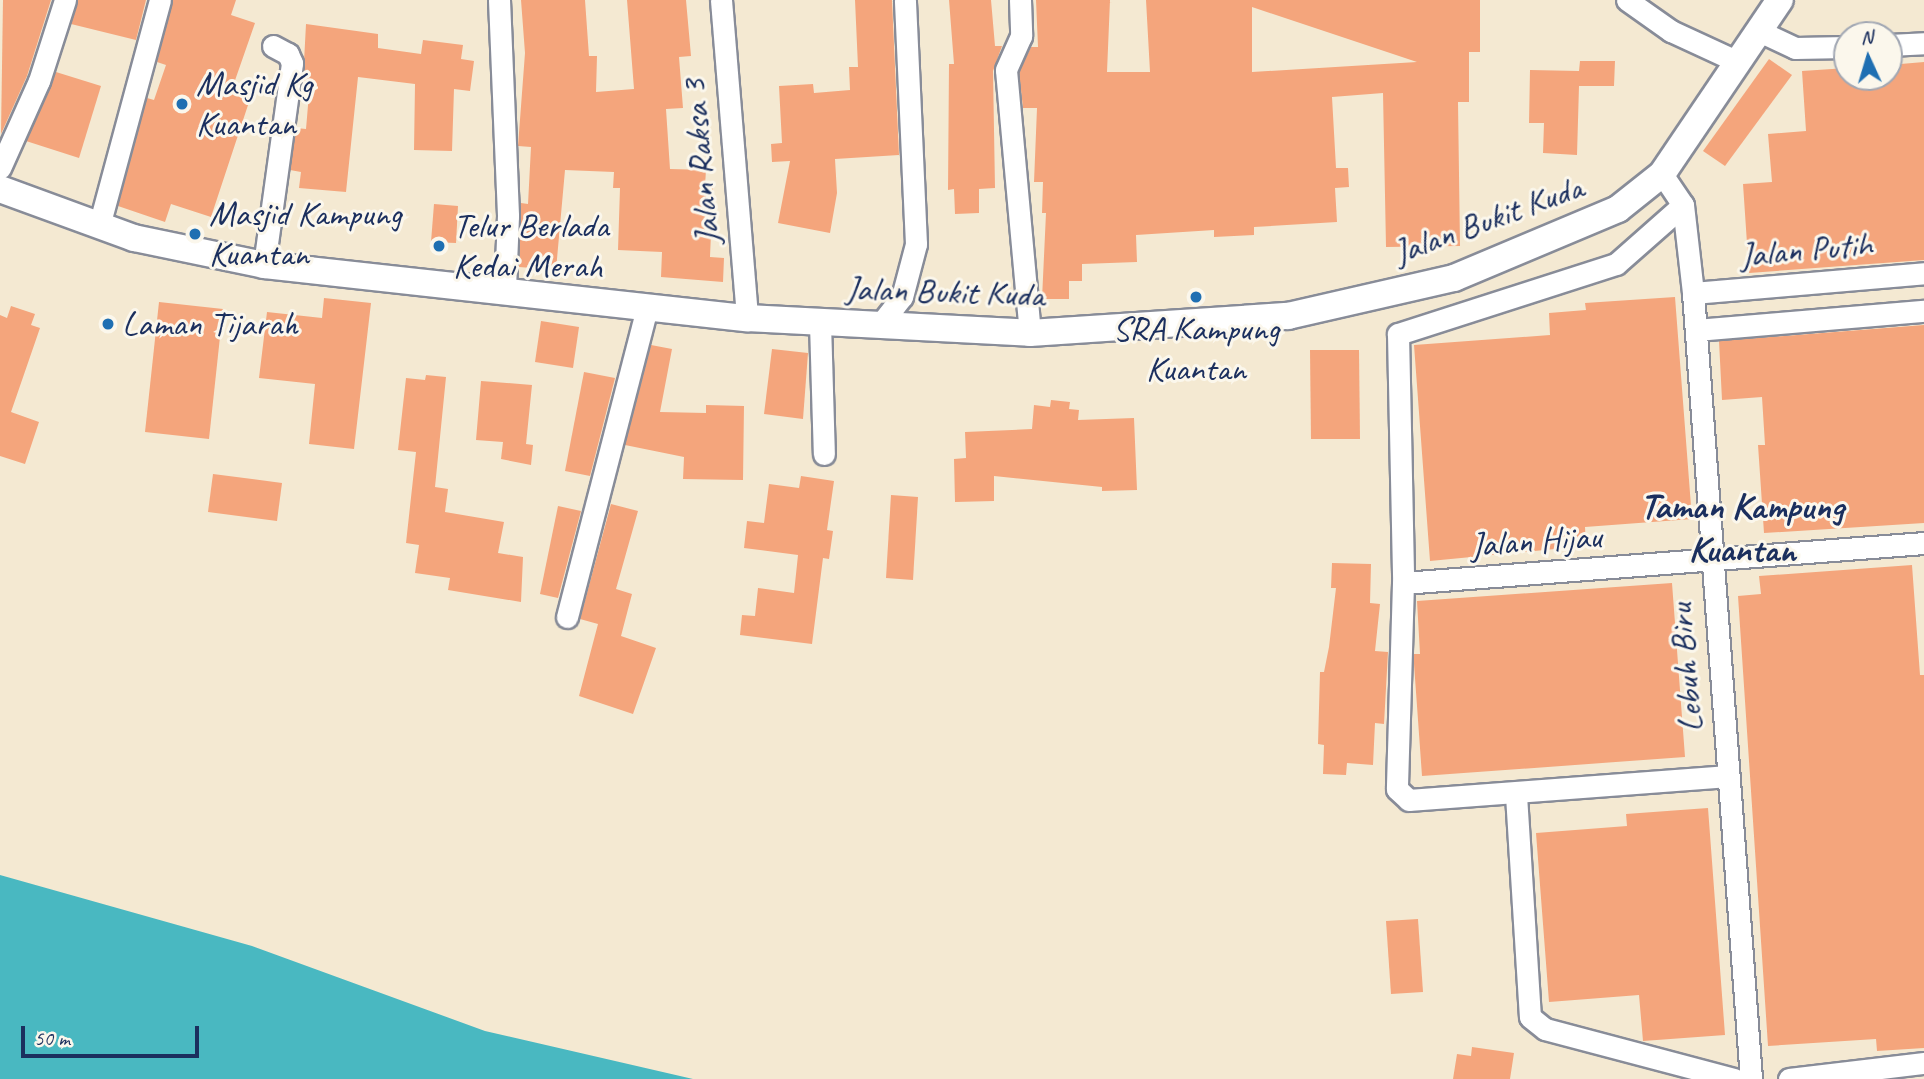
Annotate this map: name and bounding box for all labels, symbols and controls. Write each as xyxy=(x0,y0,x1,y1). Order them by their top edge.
north arrow xyxy=(1833,21,1903,91)
text: N xyxy=(1860,25,1873,49)
place label: Masjid Kg Kuantan xyxy=(196,63,313,145)
street label: Jalan Raksa 3 xyxy=(673,77,729,247)
marker: Masjid Kg Kuantan xyxy=(174,96,190,112)
street label: Jalan Bukit Kuda xyxy=(1388,167,1588,273)
place label: Masjid Kampung Kuantan xyxy=(209,193,403,275)
place label: Telur Berlada Kedai Merah xyxy=(453,205,608,287)
street label: Jalan Putih xyxy=(1738,223,1874,277)
marker: Masjid Kampung Kuantan xyxy=(187,226,203,242)
marker: Telur Berlada Kedai Merah xyxy=(431,238,447,254)
street label: Jalan Bukit Kuda xyxy=(846,268,1044,316)
marker: SRA Kampung Kuantan xyxy=(1188,289,1204,305)
place label: Laman Tijarah xyxy=(122,303,297,345)
place label: SRA Kampung Kuantan xyxy=(1113,308,1279,390)
marker: Laman Tijarah xyxy=(100,316,116,332)
district label: Taman Kampung Kuantan xyxy=(1639,485,1845,572)
street label: Jalan Hijau xyxy=(1469,515,1603,567)
street label: Lebuh Biru xyxy=(1659,602,1713,734)
scale bar xyxy=(24,1012,203,1056)
text: 50 m xyxy=(34,1025,70,1051)

